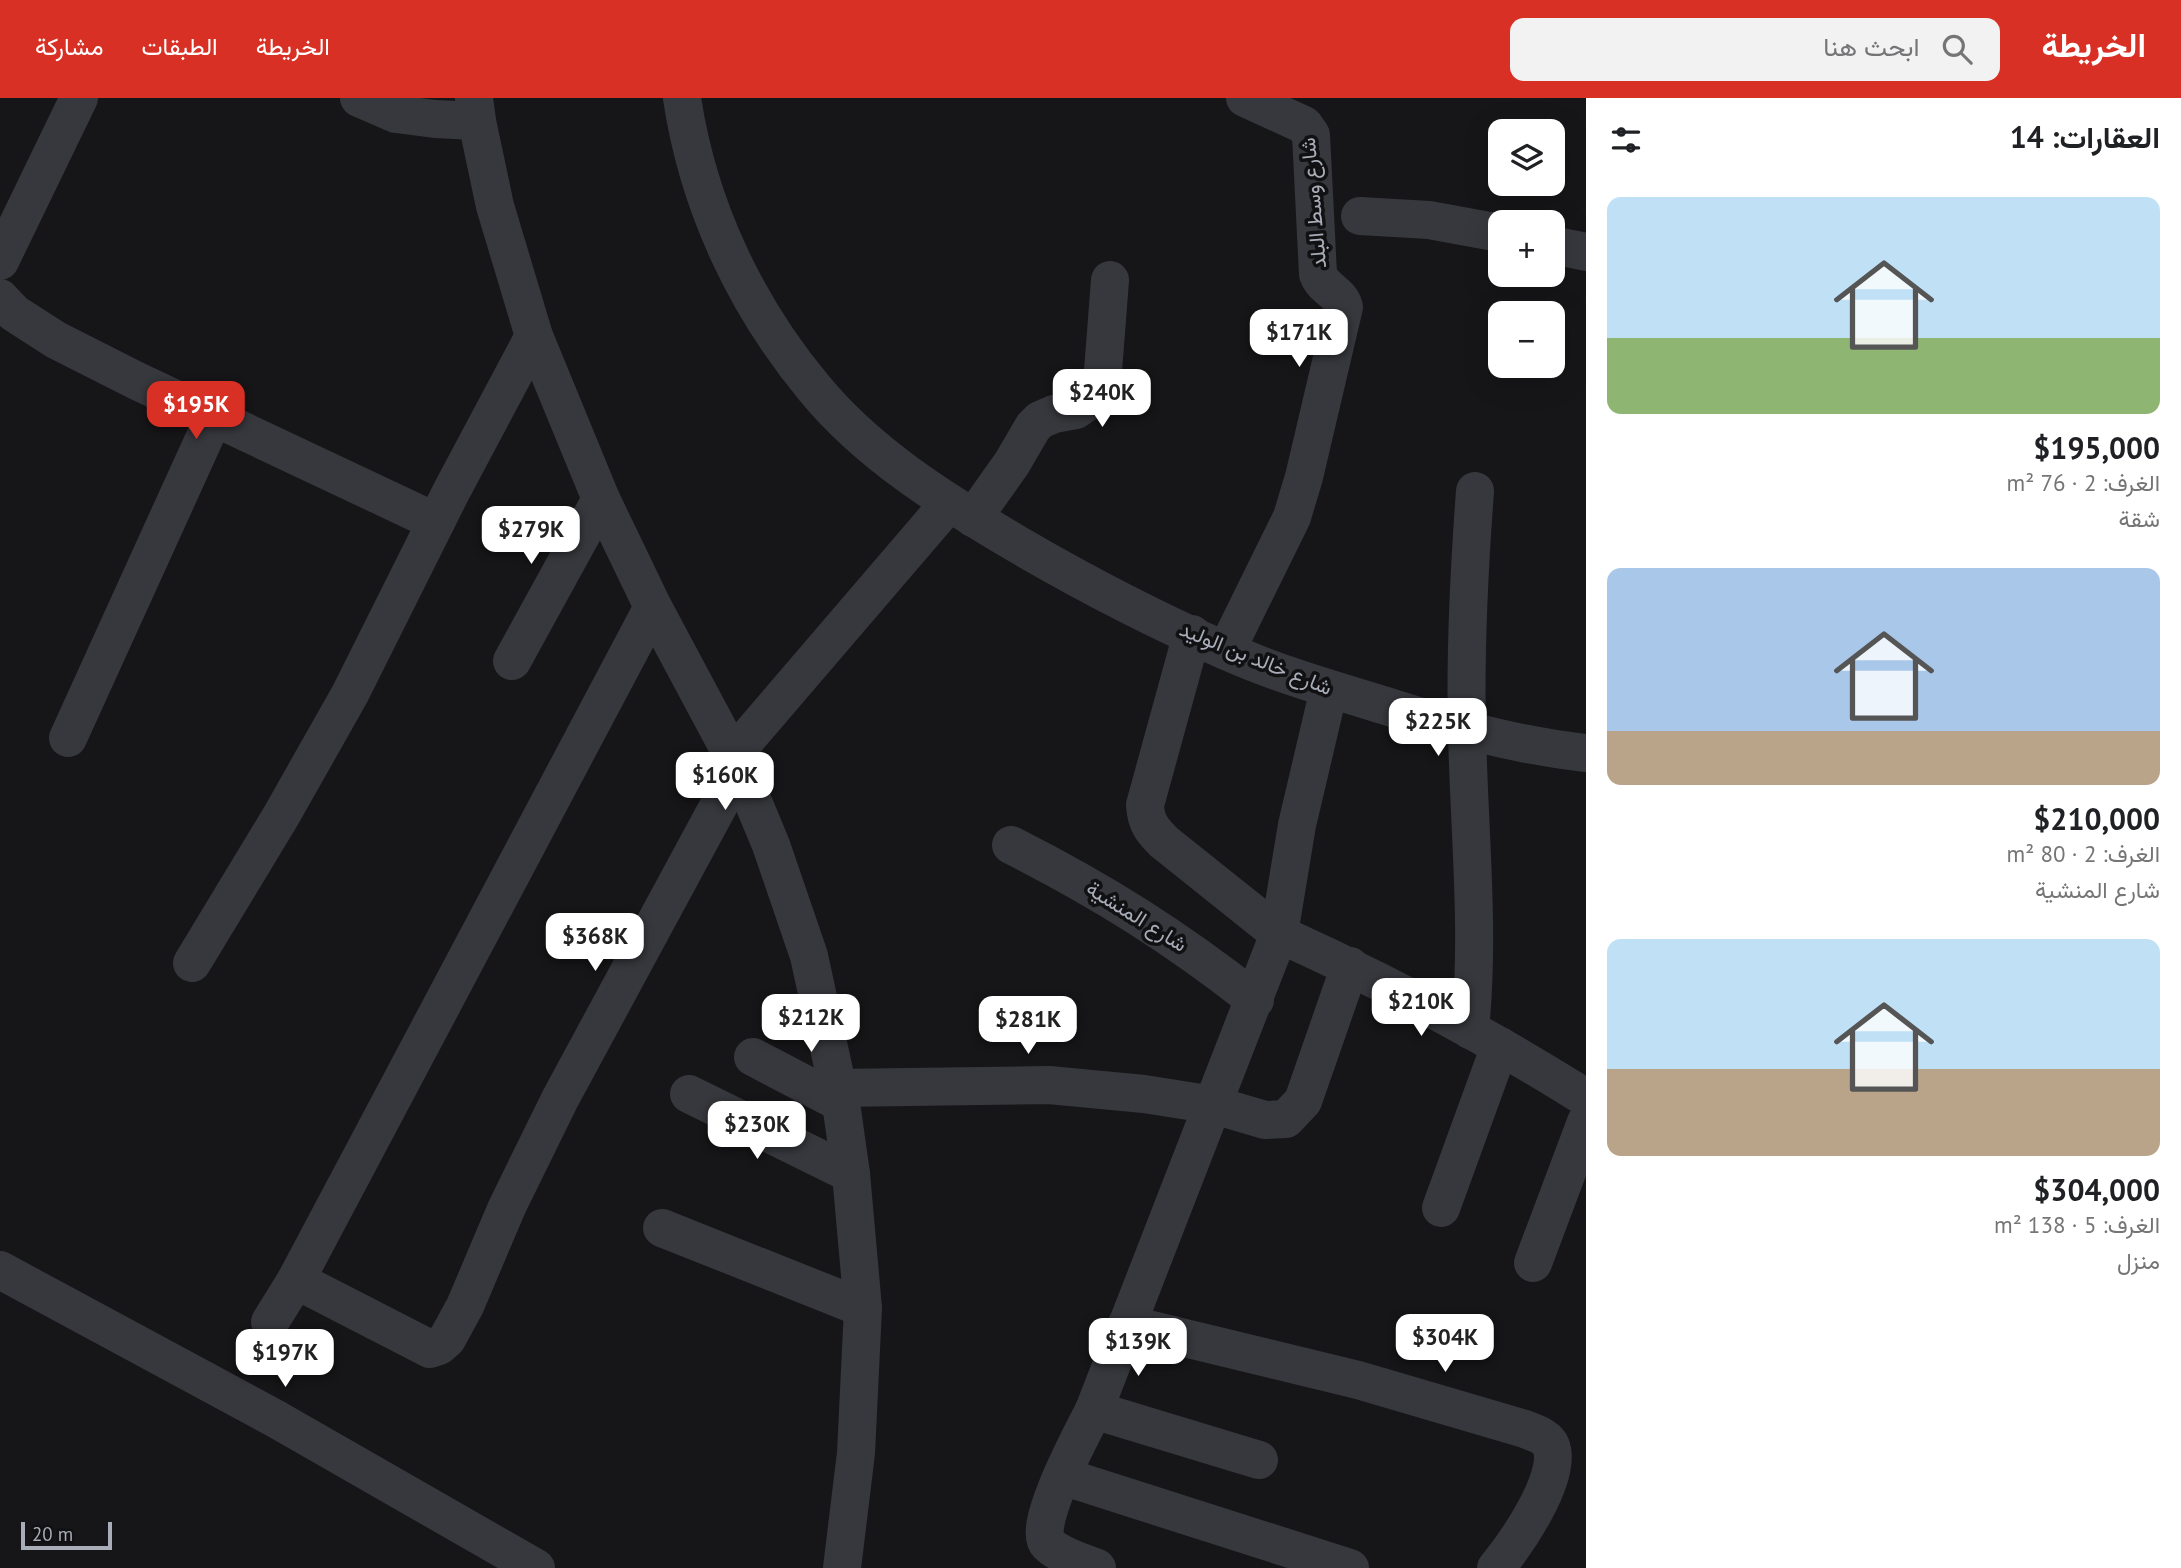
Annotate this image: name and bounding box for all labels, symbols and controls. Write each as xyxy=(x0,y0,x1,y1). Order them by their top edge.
search box xyxy=(1510,18,2000,81)
text: الخريطة xyxy=(2042,23,2146,66)
text: ابحث هنا xyxy=(1823,30,1920,63)
icon: search xyxy=(1938,30,1976,68)
text: مشاركة xyxy=(35,31,103,62)
text: الطبقات xyxy=(141,31,218,62)
text: الخريطة xyxy=(256,31,330,62)
text: العقارات: 14 xyxy=(2010,117,2160,156)
map controls xyxy=(1488,119,1565,378)
button: layers xyxy=(1488,119,1565,196)
icon: filters xyxy=(1607,121,1645,159)
street label: شارع وسط البلد xyxy=(1294,136,1333,270)
button: + xyxy=(1488,210,1565,287)
icon: home xyxy=(1821,242,1947,368)
button: − xyxy=(1488,301,1565,378)
pin: $171K xyxy=(1250,310,1348,369)
text: $171K xyxy=(1266,317,1332,346)
pin: $240K xyxy=(1053,370,1151,429)
text: $240K xyxy=(1069,377,1135,406)
pin: $195K xyxy=(147,382,245,441)
text: $195K xyxy=(163,389,229,418)
text: $195,000 xyxy=(2033,428,2160,467)
text: الغرف: 2 · 76 m² xyxy=(2006,468,2160,497)
text: شقة xyxy=(2118,504,2160,533)
pin: $279K xyxy=(482,506,580,566)
text: $279K xyxy=(498,514,564,543)
icon: home xyxy=(1821,613,1947,739)
street label: شارع خالد بن الوليد xyxy=(1175,615,1336,702)
pin: $225K xyxy=(1389,698,1487,758)
text: $225K xyxy=(1405,706,1471,735)
pin: $160K xyxy=(676,752,774,812)
text: $160K xyxy=(692,760,758,789)
text: $210,000 xyxy=(2033,799,2160,838)
text: الغرف: 2 · 80 m² xyxy=(2006,839,2160,868)
street label: شارع المنشية xyxy=(1081,874,1193,959)
text: شارع المنشية xyxy=(2035,875,2160,904)
pin: $368K xyxy=(546,914,644,973)
text: $368K xyxy=(562,921,628,950)
pin: $210K xyxy=(1372,978,1470,1038)
icon: home xyxy=(1821,984,1947,1110)
text: $210K xyxy=(1388,986,1454,1015)
pin: $212K xyxy=(762,995,860,1054)
pin: $281K xyxy=(979,996,1077,1056)
text: $212K xyxy=(778,1002,844,1031)
text: $281K xyxy=(995,1004,1061,1033)
pin: $230K xyxy=(708,1102,806,1161)
text: $230K xyxy=(724,1109,790,1138)
text: $304,000 xyxy=(2033,1170,2160,1209)
text: الغرف: 5 · 138 m² xyxy=(1994,1210,2160,1239)
text: منزل xyxy=(2117,1246,2160,1275)
pin: $304K xyxy=(1396,1314,1494,1374)
pin: $139K xyxy=(1089,1318,1187,1378)
text: $304K xyxy=(1412,1322,1478,1351)
text: $139K xyxy=(1105,1326,1171,1355)
pin: $197K xyxy=(236,1330,334,1389)
text: $197K xyxy=(252,1337,318,1366)
scale bar xyxy=(21,1519,112,1551)
text: 20 m xyxy=(32,1522,73,1546)

